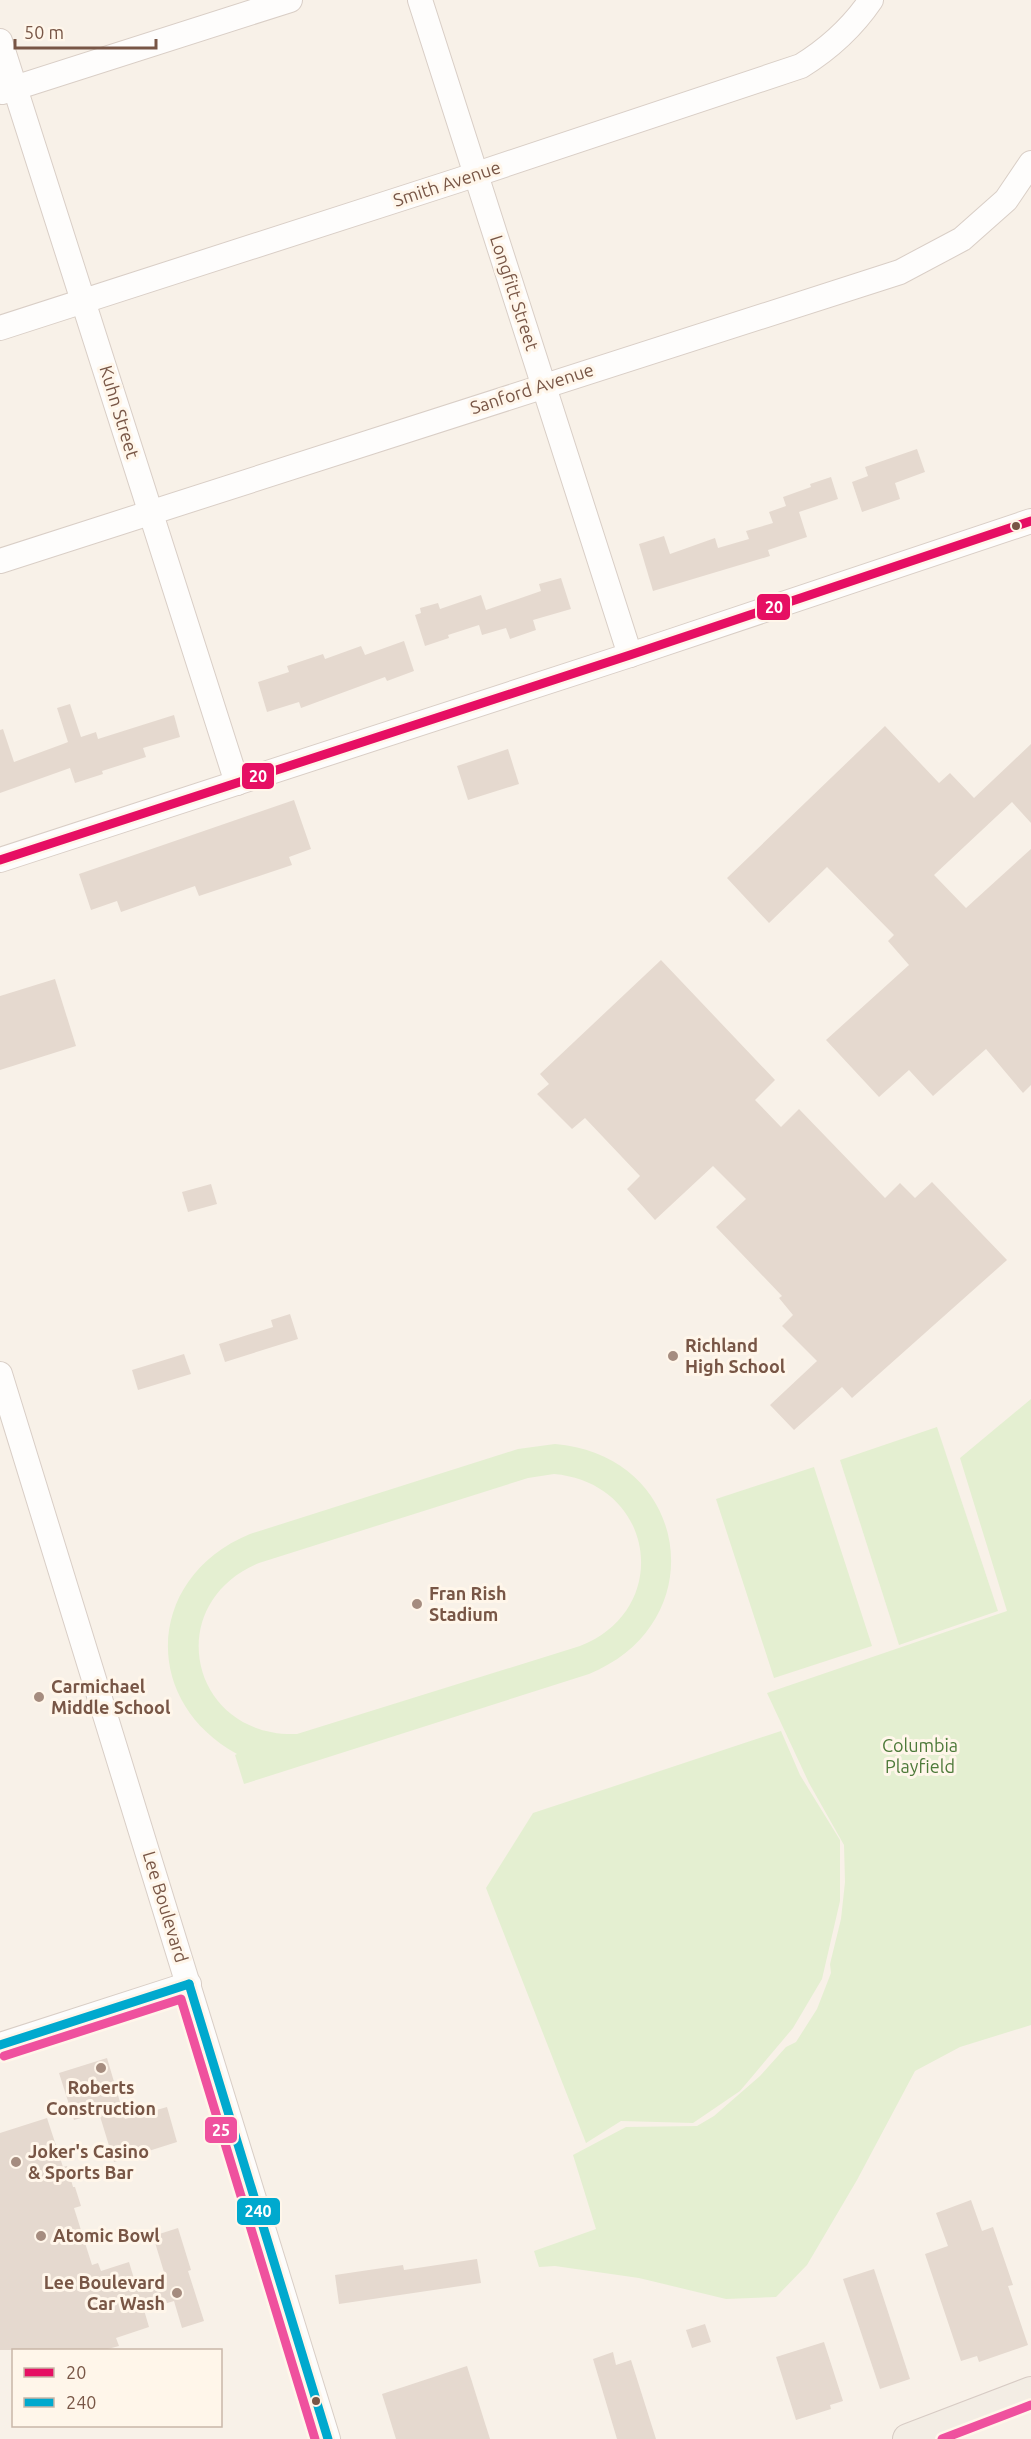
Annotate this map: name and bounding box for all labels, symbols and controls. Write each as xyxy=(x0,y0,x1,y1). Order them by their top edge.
scale bar xyxy=(15,12,156,50)
text: 50 m xyxy=(24,22,64,42)
street label: Smith Avenue xyxy=(391,156,503,210)
street label: Longfitt Street xyxy=(487,233,543,353)
street label: Sanford Avenue xyxy=(468,359,596,417)
street label: Kuhn Street xyxy=(96,363,144,461)
unlabelled marker xyxy=(1010,520,1022,532)
line badge: 20 xyxy=(756,593,791,621)
text: 20 xyxy=(765,598,783,616)
line badge: 20 xyxy=(241,762,275,790)
text: 20 xyxy=(249,767,267,785)
place label: Richland High School xyxy=(685,1335,786,1376)
marker: Richland High School xyxy=(666,1349,680,1363)
place label: Fran Rish Stadium xyxy=(429,1583,506,1624)
marker: Fran Rish Stadium xyxy=(410,1597,424,1611)
place label: Carmichael Middle School xyxy=(51,1676,171,1717)
marker: Carmichael Middle School xyxy=(32,1690,46,1704)
park label: Columbia Playfield xyxy=(882,1735,958,1776)
street label: Lee Boulevard xyxy=(140,1849,192,1965)
marker: Roberts Construction xyxy=(94,2061,108,2075)
place label: Roberts Construction xyxy=(46,2077,156,2118)
line badge: 25 xyxy=(204,2116,238,2144)
text: 25 xyxy=(212,2121,230,2139)
place label: Joker's Casino & Sports Bar xyxy=(28,2141,149,2182)
marker: Joker's Casino & Sports Bar xyxy=(9,2155,23,2169)
line badge: 240 xyxy=(236,2197,281,2226)
text: 240 xyxy=(244,2202,272,2220)
place label: Atomic Bowl xyxy=(53,2225,160,2245)
marker: Atomic Bowl xyxy=(34,2229,48,2243)
place label: Lee Boulevard Car Wash xyxy=(44,2272,165,2313)
marker: Lee Boulevard Car Wash xyxy=(170,2286,184,2300)
legend xyxy=(12,2349,222,2427)
text: 20 xyxy=(66,2362,86,2382)
text: 240 xyxy=(66,2392,96,2412)
unlabelled marker xyxy=(310,2395,322,2407)

